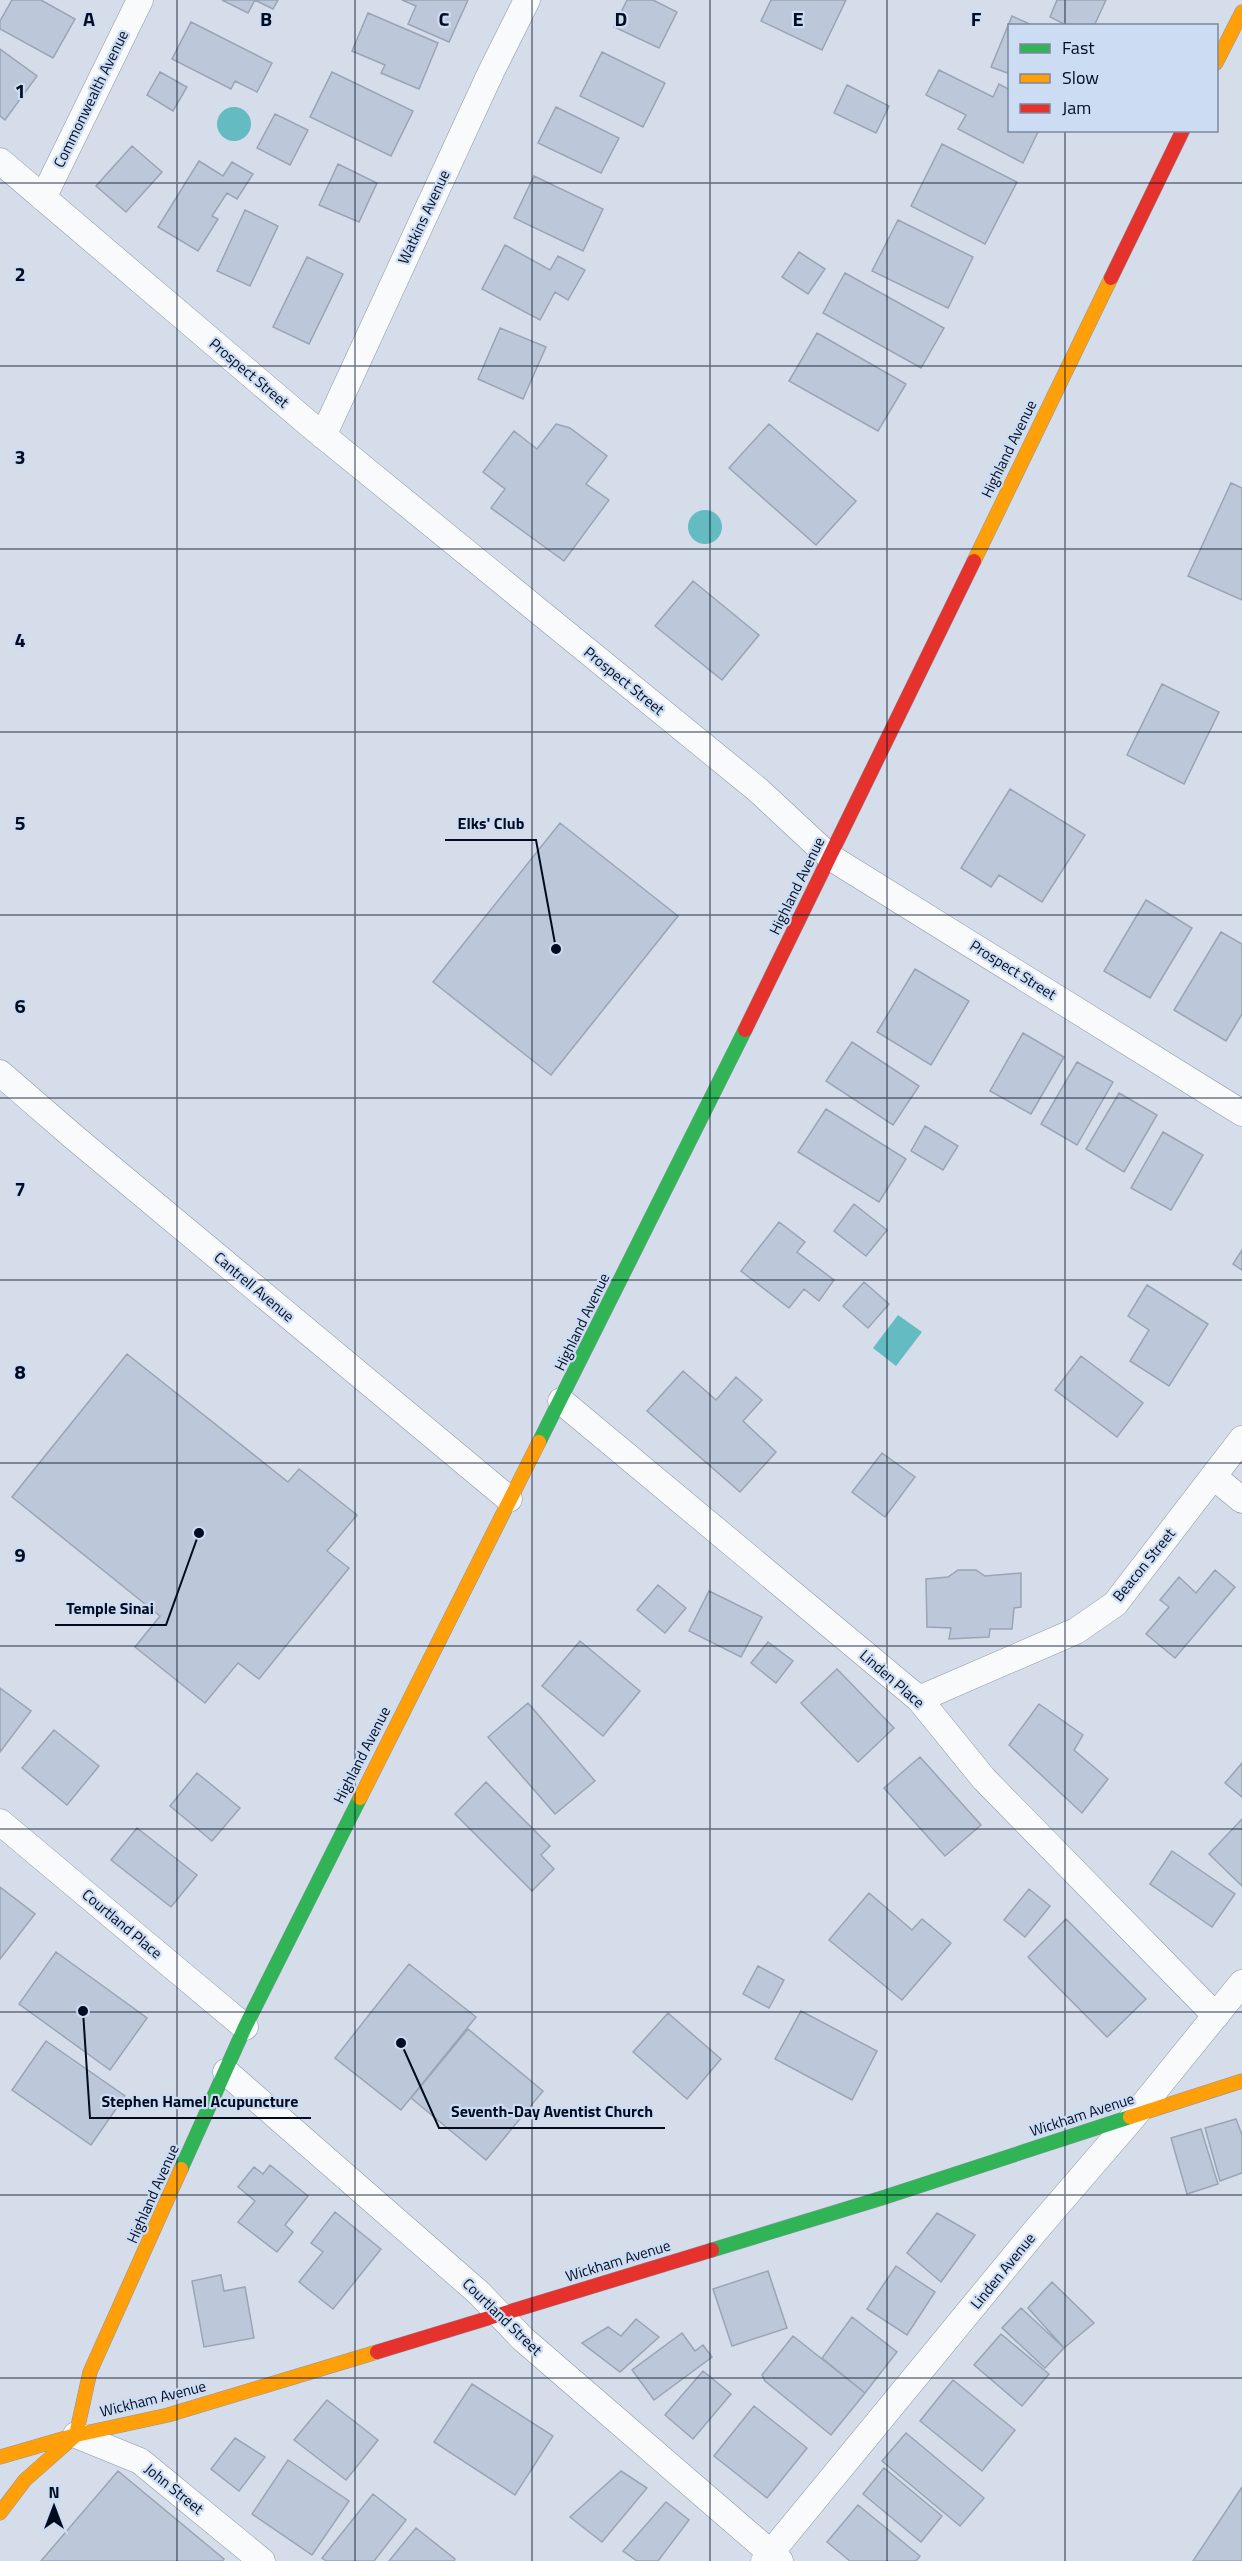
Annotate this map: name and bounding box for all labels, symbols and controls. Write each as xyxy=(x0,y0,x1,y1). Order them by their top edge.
text: A xyxy=(83,3,95,34)
text: B xyxy=(260,3,272,34)
text: C xyxy=(439,3,450,34)
text: D xyxy=(615,3,627,34)
text: E xyxy=(792,3,804,34)
text: F xyxy=(971,3,982,34)
legend xyxy=(1008,24,1218,132)
street label: Commonwealth Avenue xyxy=(47,26,134,171)
text: Fast xyxy=(1062,34,1095,61)
text: Slow xyxy=(1062,64,1099,91)
text: 1 xyxy=(14,75,26,106)
text: Jam xyxy=(1062,94,1091,121)
street label: Watkins Avenue xyxy=(392,166,455,268)
text: 2 xyxy=(14,258,26,289)
street label: Prospect Street xyxy=(204,332,295,413)
street label: Highland Avenue xyxy=(975,396,1042,502)
text: 3 xyxy=(14,441,26,472)
text: 4 xyxy=(14,624,26,655)
street label: Prospect Street xyxy=(579,641,670,721)
callout: Elks' Club xyxy=(445,806,536,840)
text: 5 xyxy=(14,807,26,838)
text: Elks' Club xyxy=(458,811,525,835)
street label: Highland Avenue xyxy=(763,833,830,939)
street label: Prospect Street xyxy=(966,934,1062,1006)
text: 6 xyxy=(14,990,26,1021)
text: 7 xyxy=(14,1173,26,1204)
street label: Cantrell Avenue xyxy=(209,1246,300,1327)
street label: Highland Avenue xyxy=(548,1269,615,1375)
text: 8 xyxy=(14,1356,26,1387)
street label: Beacon Street xyxy=(1107,1522,1181,1606)
text: 9 xyxy=(14,1539,26,1570)
callout: Temple Sinai xyxy=(55,1591,166,1625)
text: Temple Sinai xyxy=(66,1596,154,1620)
street label: Linden Place xyxy=(855,1644,930,1713)
street label: Highland Avenue xyxy=(327,1702,396,1807)
street label: Courtland Place xyxy=(77,1883,167,1964)
callout: Stephen Hamel Acupuncture xyxy=(90,2084,311,2118)
street label: Wickham Avenue xyxy=(1027,2087,1137,2142)
text: Stephen Hamel Acupuncture xyxy=(102,2089,298,2113)
callout: Seventh-Day Aventist Church xyxy=(439,2094,665,2128)
text: Seventh-Day Aventist Church xyxy=(451,2099,653,2123)
street label: Highland Avenue xyxy=(120,2141,185,2247)
street label: Linden Avenue xyxy=(965,2228,1041,2314)
street label: Wickham Avenue xyxy=(563,2234,673,2287)
street label: Courtland Street xyxy=(457,2272,548,2361)
street label: Wickham Avenue xyxy=(97,2374,208,2423)
street label: John Street xyxy=(140,2458,209,2520)
north arrow xyxy=(24,2477,84,2537)
text: N xyxy=(48,2480,60,2504)

